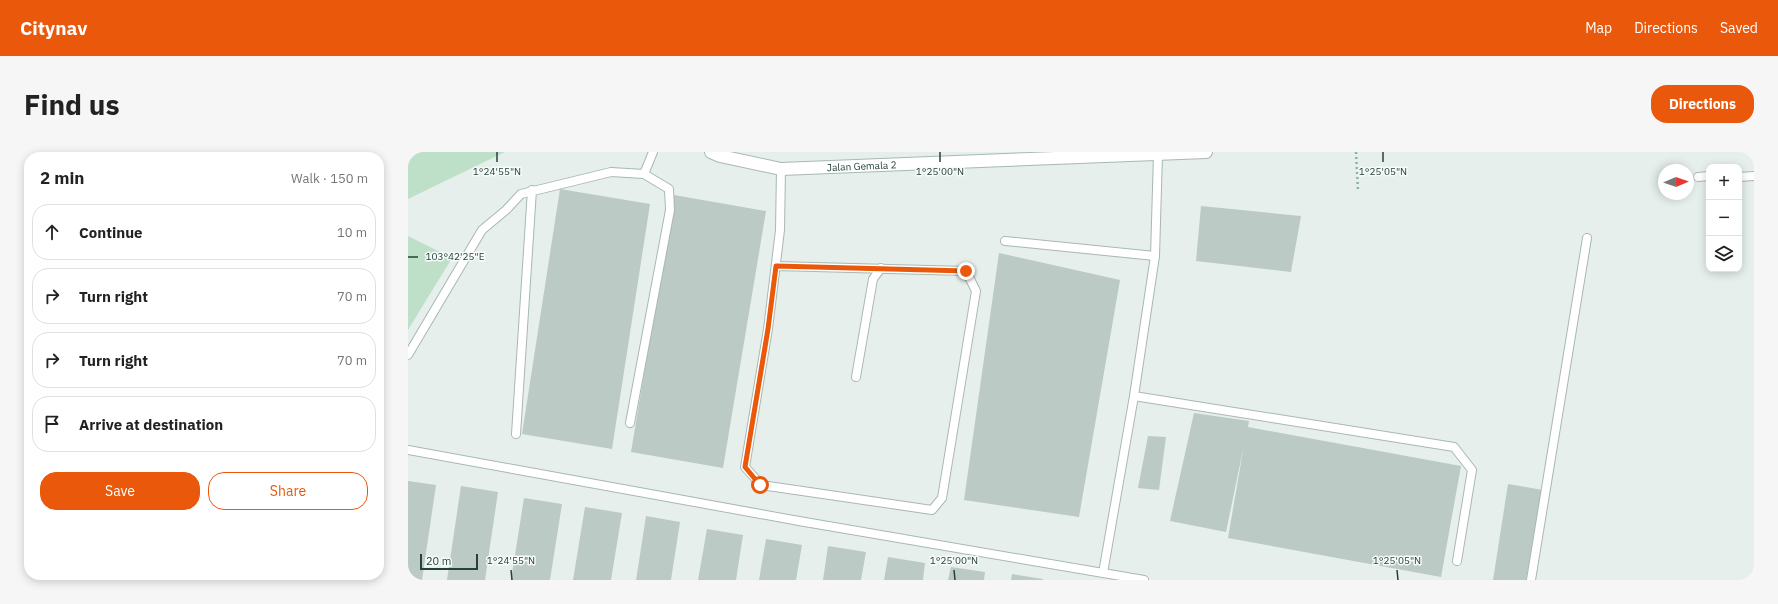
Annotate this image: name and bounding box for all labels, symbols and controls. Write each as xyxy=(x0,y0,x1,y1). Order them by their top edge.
text: Citynav xyxy=(20,16,87,40)
text: Map xyxy=(1585,19,1612,37)
text: Directions xyxy=(1634,19,1698,37)
text: Saved xyxy=(1720,19,1758,37)
button: Directions xyxy=(1651,85,1754,123)
text: Find us xyxy=(24,86,120,123)
street label: Jalan Gemala 2 xyxy=(827,158,897,174)
north arrow xyxy=(1658,164,1694,200)
map controls xyxy=(1706,164,1742,272)
button: + xyxy=(1706,164,1742,200)
text: 1°24'55"N xyxy=(473,165,521,178)
text: 1°25'00"N xyxy=(916,165,964,178)
text: 1°25'05"N xyxy=(1359,165,1407,178)
text: 2 min xyxy=(40,167,84,189)
text: Walk · 150 m xyxy=(291,170,368,187)
button: − xyxy=(1706,200,1742,236)
icon: ahead xyxy=(41,221,63,243)
text: Continue xyxy=(79,223,143,242)
text: 10 m xyxy=(337,224,367,241)
button: layers xyxy=(1706,236,1742,272)
text: 103°42'25"E xyxy=(425,250,485,263)
route end xyxy=(957,262,975,280)
icon: right xyxy=(41,285,63,307)
text: Turn right xyxy=(79,287,148,306)
text: 70 m xyxy=(337,288,367,305)
icon: right xyxy=(41,349,63,371)
text: Turn right xyxy=(79,351,148,370)
text: 70 m xyxy=(337,352,367,369)
icon: arrive xyxy=(41,413,63,435)
text: Arrive at destination xyxy=(79,415,223,434)
button: Save xyxy=(40,472,200,510)
button: Share xyxy=(208,472,368,510)
route start xyxy=(751,476,769,494)
scale bar xyxy=(420,552,478,571)
text: 20 m xyxy=(426,554,451,568)
text: 1°24'55"N xyxy=(487,554,535,567)
text: 1°25'00"N xyxy=(930,554,978,567)
text: 1°25'05"N xyxy=(1373,554,1421,567)

